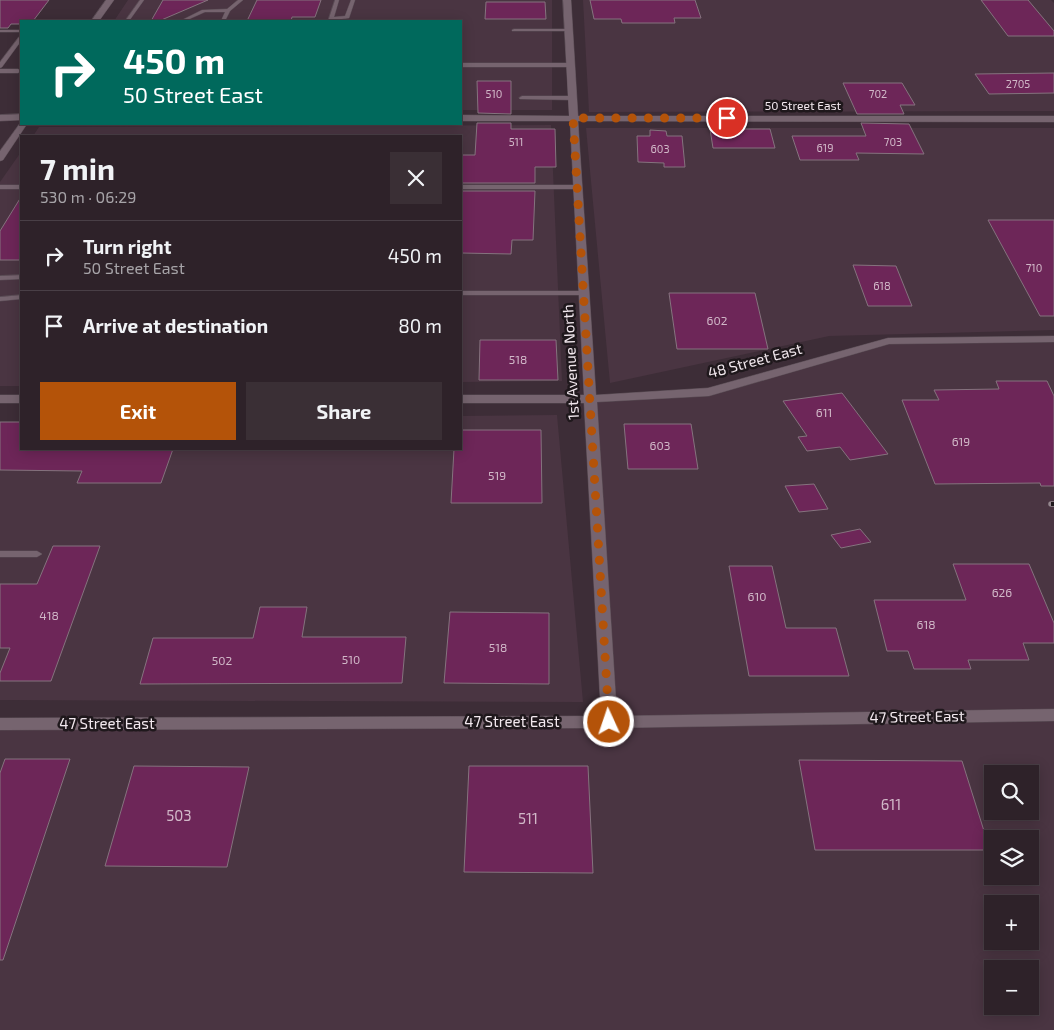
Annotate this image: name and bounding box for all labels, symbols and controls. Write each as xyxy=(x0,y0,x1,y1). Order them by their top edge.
text: 450 m xyxy=(123,39,225,81)
icon: right xyxy=(40,40,105,105)
house number: 2705 xyxy=(1006,77,1030,90)
text: 50 Street East xyxy=(123,81,263,107)
house number: 510 xyxy=(486,87,502,100)
house number: 702 xyxy=(869,87,887,100)
pin xyxy=(706,97,748,139)
street label: 50 Street East xyxy=(765,98,842,112)
icon: arrive xyxy=(713,104,741,132)
house number: 511 xyxy=(509,135,523,148)
house number: 703 xyxy=(884,135,902,148)
house number: 619 xyxy=(817,141,833,154)
house number: 603 xyxy=(650,142,670,155)
text: 7 min xyxy=(40,150,115,186)
button: close xyxy=(390,152,442,204)
text: 530 m · 06:29 xyxy=(40,187,136,206)
text: Turn right xyxy=(83,235,171,258)
icon: right xyxy=(40,242,68,270)
text: 450 m xyxy=(388,244,442,267)
text: 50 Street East xyxy=(83,258,185,277)
house number: 710 xyxy=(1026,261,1042,274)
house number: 618 xyxy=(873,279,891,292)
street label: 1st Avenue North xyxy=(558,304,582,420)
icon: arrive xyxy=(40,312,68,340)
house number: 602 xyxy=(707,313,728,327)
text: Arrive at destination xyxy=(83,314,268,337)
text: 80 m xyxy=(398,314,442,337)
street label: 48 Street East xyxy=(706,339,804,381)
house number: 518 xyxy=(509,352,527,366)
button: Exit xyxy=(40,382,236,440)
button: Share xyxy=(246,382,442,440)
house number: 611 xyxy=(816,405,832,419)
house number: 619 xyxy=(952,434,970,448)
house number: 603 xyxy=(650,438,670,452)
house number: 519 xyxy=(488,468,506,482)
house number: 626 xyxy=(992,585,1012,599)
house number: 610 xyxy=(748,589,766,603)
house number: 418 xyxy=(39,608,59,622)
house number: 618 xyxy=(917,617,935,631)
house number: 518 xyxy=(489,640,507,654)
house number: 510 xyxy=(342,652,360,666)
house number: 502 xyxy=(212,653,232,667)
position arrow xyxy=(582,695,634,747)
street label: 47 Street East xyxy=(869,706,965,726)
street label: 47 Street East xyxy=(464,712,560,730)
street label: 47 Street East xyxy=(59,714,155,732)
map controls xyxy=(984,765,1039,1015)
button: search xyxy=(984,765,1039,820)
house number: 611 xyxy=(881,795,901,813)
house number: 503 xyxy=(166,806,192,824)
house number: 511 xyxy=(518,809,538,827)
button: layers xyxy=(984,830,1039,885)
button: + xyxy=(984,895,1039,950)
button: − xyxy=(984,960,1039,1015)

